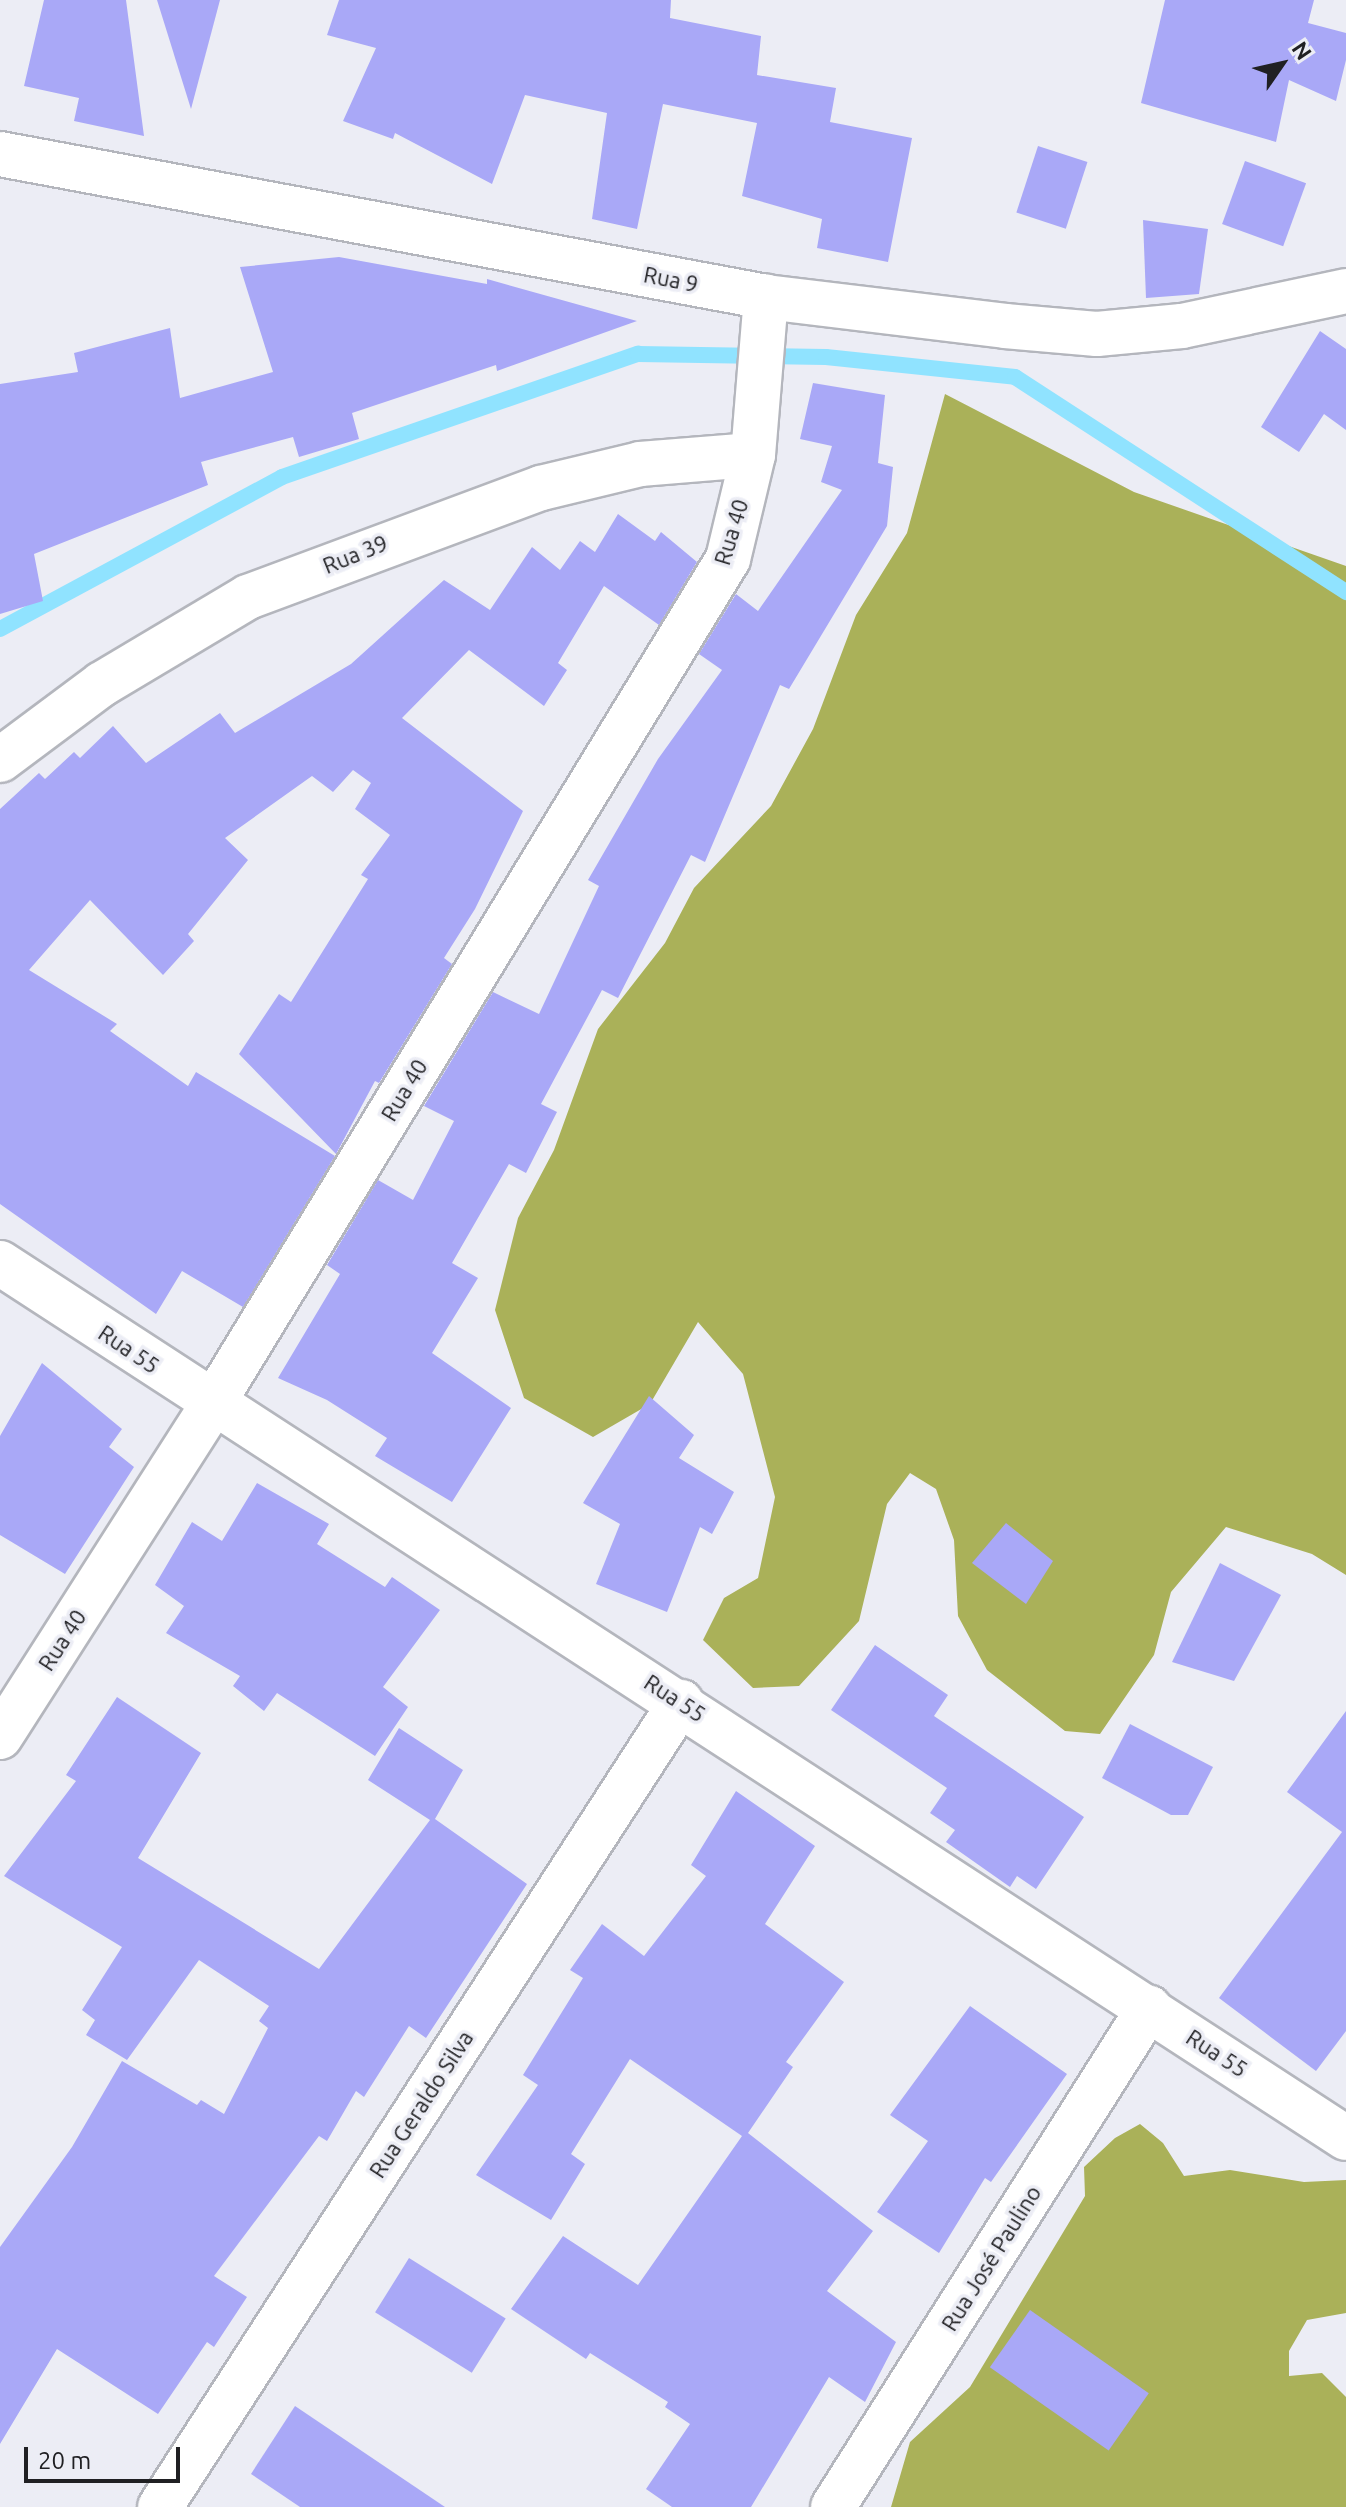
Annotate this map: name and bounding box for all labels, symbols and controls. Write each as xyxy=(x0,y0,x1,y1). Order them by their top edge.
north arrow xyxy=(1242,24,1322,104)
text: N xyxy=(1287,36,1317,64)
street label: Rua 9 xyxy=(641,261,701,297)
street label: Rua 40 xyxy=(709,496,753,568)
street label: Rua 39 xyxy=(319,529,391,579)
street label: Rua 40 xyxy=(375,1054,433,1126)
street label: Rua 55 xyxy=(94,1319,164,1379)
street label: Rua 40 xyxy=(33,1605,91,1675)
street label: Rua 55 xyxy=(640,1669,710,1727)
street label: Rua 55 xyxy=(1182,2024,1252,2082)
street label: Rua Geraldo Silva xyxy=(364,2025,478,2183)
street label: Rua José Paulino xyxy=(936,2180,1046,2336)
scale bar xyxy=(28,2431,184,2481)
text: 20 m xyxy=(38,2447,91,2474)

